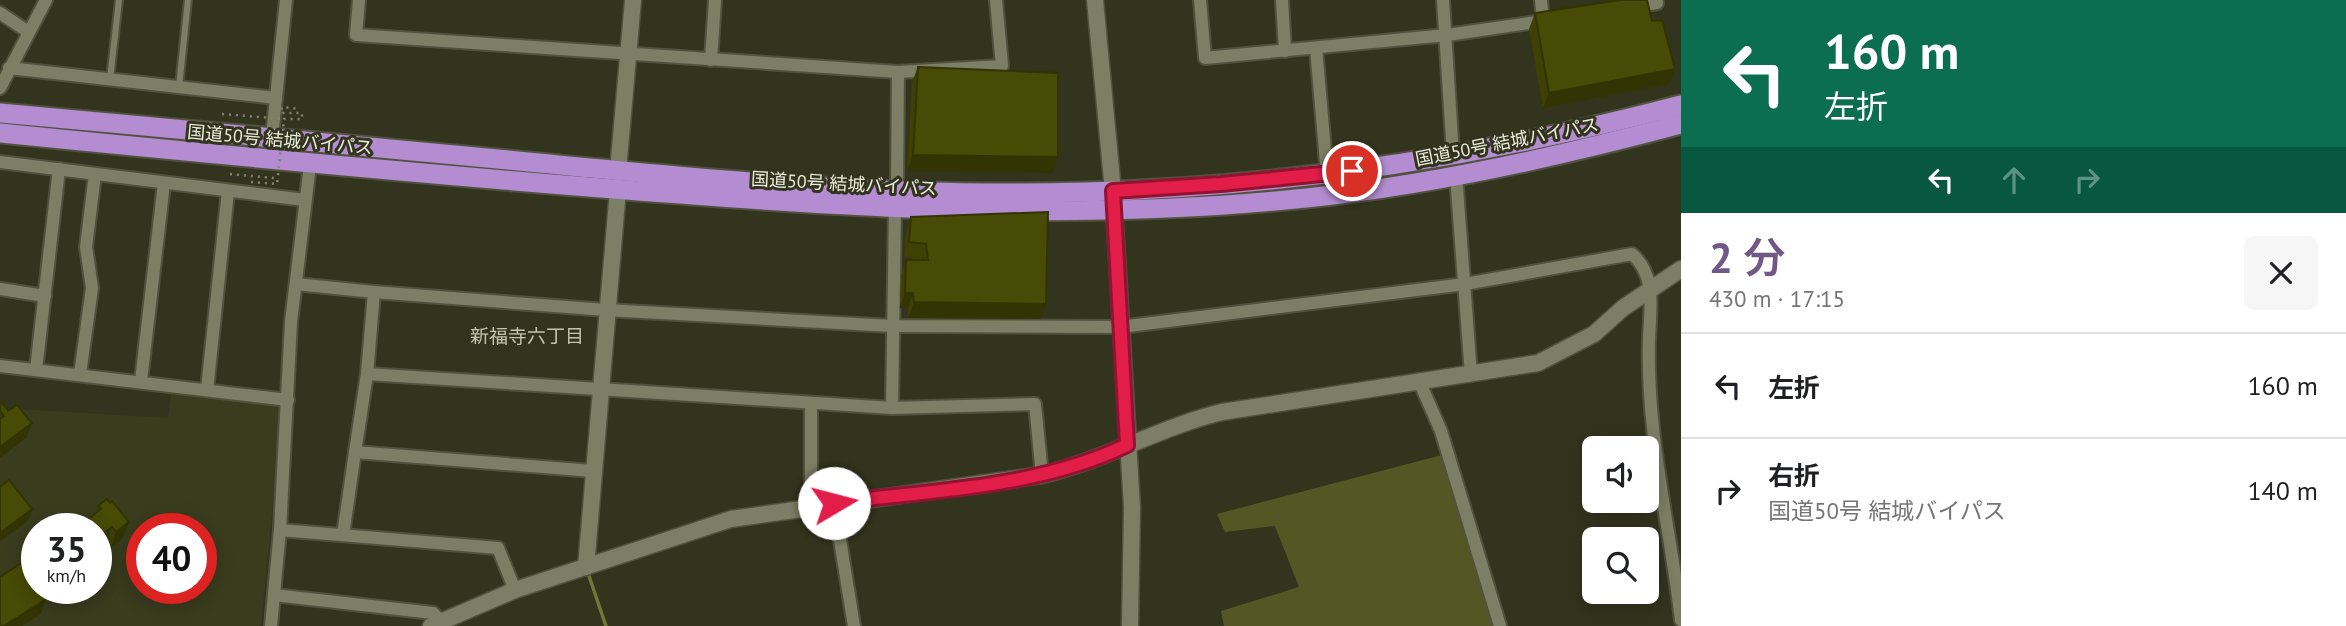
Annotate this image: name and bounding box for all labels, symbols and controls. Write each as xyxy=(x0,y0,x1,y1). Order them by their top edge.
text: 160 m xyxy=(1824,19,1959,83)
icon: left xyxy=(1709,28,1800,119)
text: 左折 xyxy=(1824,85,1888,127)
street label: 国道50号 結城バイパス xyxy=(1413,112,1600,171)
street label: 国道50号 結城バイパス xyxy=(186,120,374,159)
pin xyxy=(1322,141,1382,201)
icon: arrive xyxy=(1333,152,1371,190)
icon: left xyxy=(1922,161,1960,199)
icon: ahead xyxy=(1995,161,2033,199)
icon: right xyxy=(2068,161,2106,199)
street label: 国道50号 結城バイパス xyxy=(751,167,938,200)
text: 2 分 xyxy=(1709,230,1785,285)
button: close xyxy=(2244,236,2318,310)
text: 430 m · 17:15 xyxy=(1709,284,1845,313)
district label: 新福寺六丁目 xyxy=(470,324,584,348)
icon: left xyxy=(1709,367,1747,405)
text: 160 m xyxy=(2247,369,2318,402)
text: 左折 xyxy=(1768,371,1820,404)
map controls xyxy=(1582,436,1659,604)
button: sound xyxy=(1582,436,1659,513)
text: 右折 xyxy=(1768,459,1820,492)
position arrow xyxy=(797,466,871,540)
icon: right xyxy=(1709,472,1747,510)
text: 140 m xyxy=(2247,474,2318,507)
text: 国道50号 結城バイパス xyxy=(1768,496,2006,525)
speed limit sign: 40 xyxy=(126,513,217,604)
text: 35 xyxy=(47,526,86,572)
button: search xyxy=(1582,527,1659,604)
text: km/h xyxy=(47,564,86,587)

